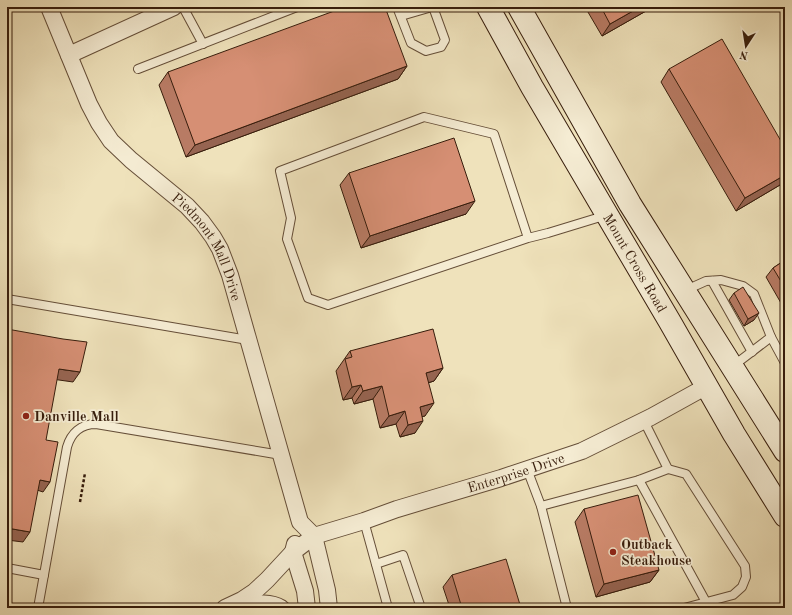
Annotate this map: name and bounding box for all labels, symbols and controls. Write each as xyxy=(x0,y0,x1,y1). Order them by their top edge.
north arrow xyxy=(726,26,766,66)
text: N xyxy=(738,48,749,61)
street label: Piedmont Mall Drive xyxy=(169,191,243,302)
street label: Mount Cross Road xyxy=(600,211,669,315)
place label: Danville Mall xyxy=(34,410,119,424)
marker: Danville Mall xyxy=(21,411,31,421)
street label: Enterprise Drive xyxy=(466,451,566,496)
place label: Outback Steakhouse xyxy=(621,538,692,568)
marker: Outback Steakhouse xyxy=(608,547,618,557)

